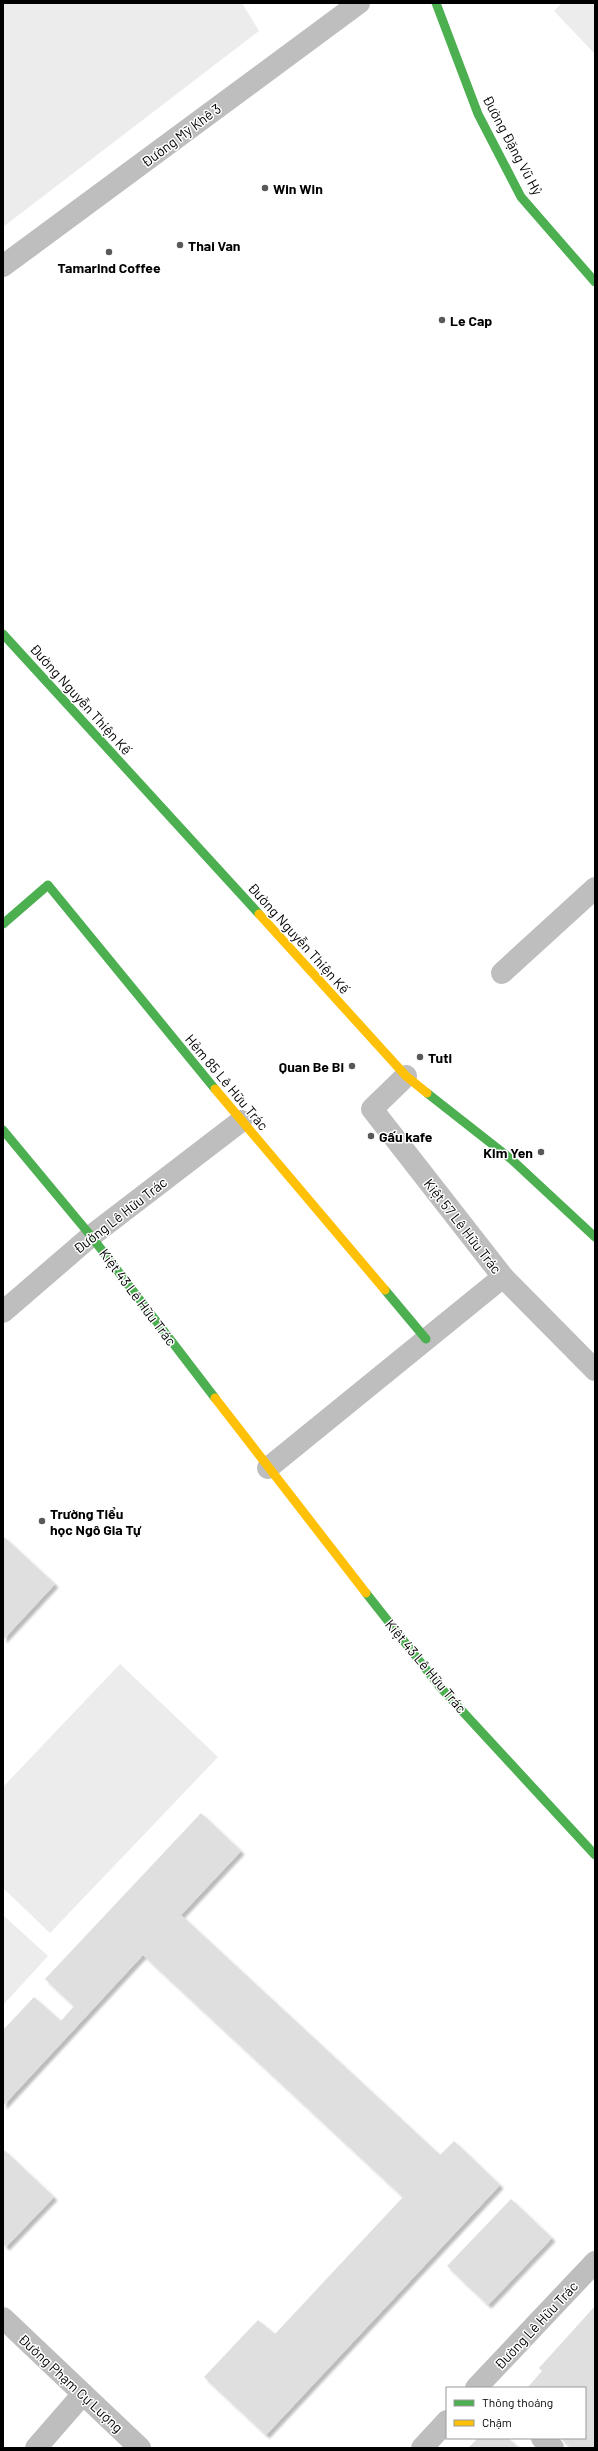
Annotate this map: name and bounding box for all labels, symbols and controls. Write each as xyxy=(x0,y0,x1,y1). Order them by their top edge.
street label: Đường Đặng Vũ Hỷ xyxy=(479,92,547,198)
street label: Đường Mỹ Khê 3 xyxy=(138,100,224,170)
place label: Win Win xyxy=(273,180,323,197)
marker: Win Win xyxy=(260,183,270,193)
place label: Thai Van xyxy=(188,237,241,254)
marker: Thai Van xyxy=(175,240,185,250)
marker: Tamarind Coffee xyxy=(104,247,114,257)
place label: Tamarind Coffee xyxy=(57,259,161,276)
place label: Le Cap xyxy=(450,312,492,329)
marker: Le Cap xyxy=(437,315,447,325)
street label: Đường Nguyễn Thiện Kế xyxy=(27,640,136,758)
street label: Đường Nguyễn Thiện Kế xyxy=(245,879,354,997)
street label: Hẻm 85 Lê Hữu Trác xyxy=(182,1031,272,1133)
place label: Tuti xyxy=(428,1049,452,1066)
marker: Tuti xyxy=(415,1052,425,1062)
place label: Quan Be Bi xyxy=(279,1058,344,1075)
marker: Quan Be Bi xyxy=(347,1061,357,1071)
place label: Gấu kafe xyxy=(379,1128,433,1145)
marker: Gấu kafe xyxy=(366,1131,376,1141)
place label: Kim Yen xyxy=(483,1144,533,1161)
marker: Kim Yen xyxy=(536,1147,546,1157)
street label: Đường Lê Hữu Trác xyxy=(70,1173,170,1257)
street label: Kiệt 57 Lê Hữu Trác xyxy=(421,1175,505,1277)
street label: Kiệt 43 Lê Hữu Trác xyxy=(96,1245,180,1349)
place label: Trường Tiểu học Ngô Gia Tự xyxy=(50,1505,142,1538)
marker: Trường Tiểu học Ngô Gia Tự xyxy=(37,1516,47,1526)
street label: Kiệt 43 Lê Hữu Trác xyxy=(382,1616,470,1716)
street label: Đường Lê Hữu Trác xyxy=(491,2277,581,2373)
street label: Đường Phạm Cự Lượng xyxy=(15,2330,127,2436)
legend xyxy=(446,2387,586,2439)
text: Thông thoáng xyxy=(482,2395,553,2409)
text: Chậm xyxy=(482,2415,512,2429)

